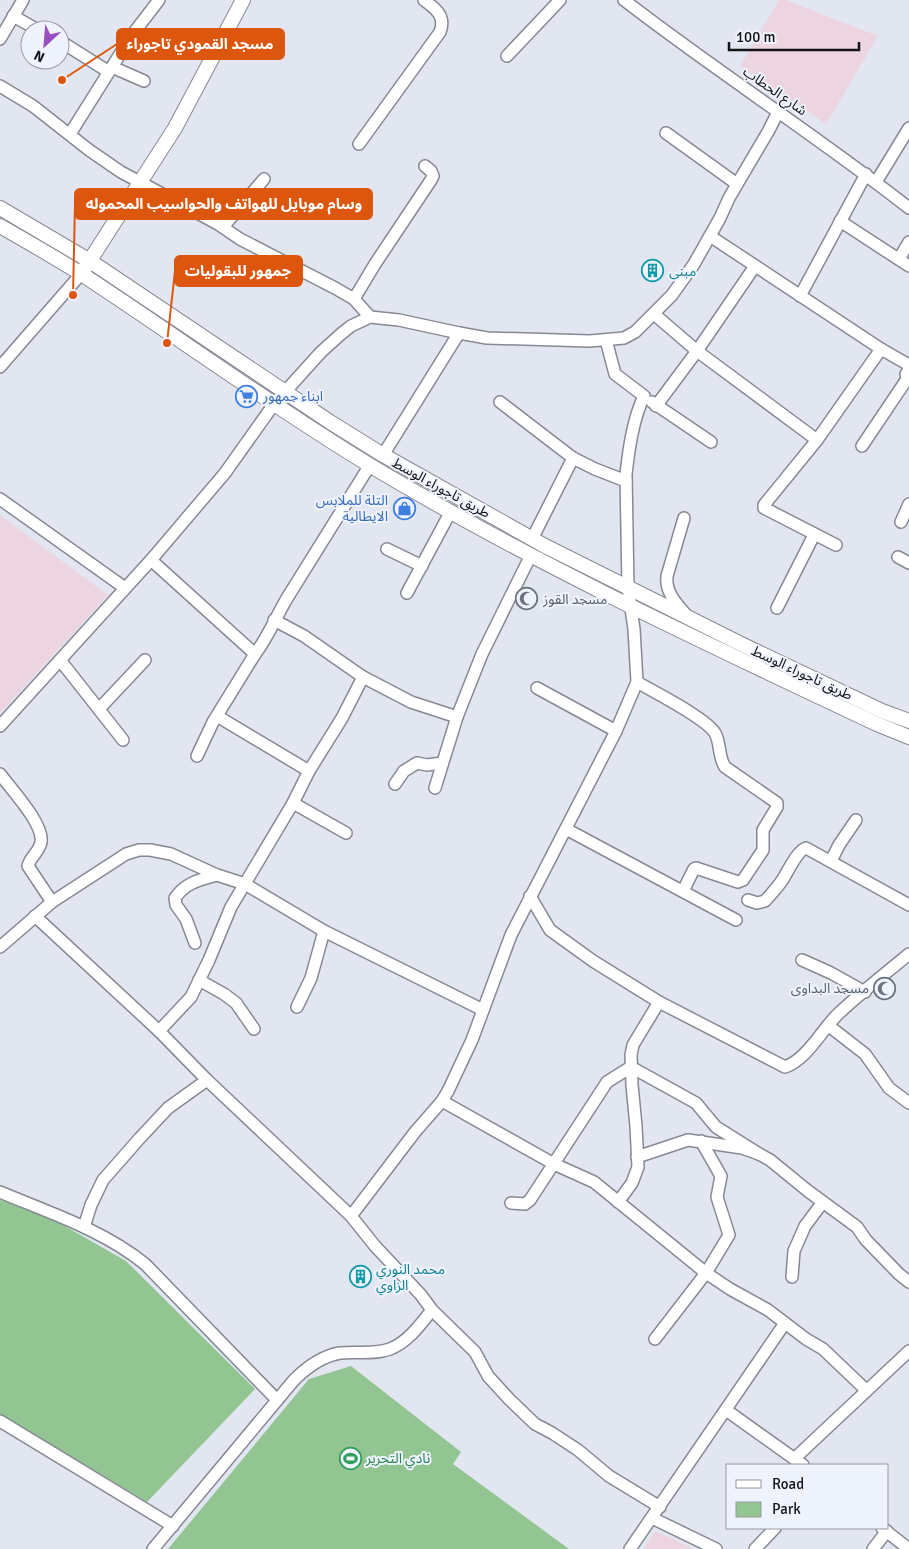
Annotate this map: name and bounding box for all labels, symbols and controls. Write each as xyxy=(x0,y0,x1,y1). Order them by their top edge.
north arrow xyxy=(20,20,70,70)
scale bar xyxy=(729,20,859,52)
text: 100 m xyxy=(736,28,776,46)
callout: مسجد القمودي تاجوراء xyxy=(117,29,284,59)
text: مسجد القمودي تاجوراء xyxy=(126,35,274,55)
text: N xyxy=(31,46,48,66)
street label: شارع الحطاب xyxy=(739,63,810,121)
callout: وسام موبايل للهواتف والحواسيب المحموله xyxy=(75,189,372,219)
text: وسام موبايل للهواتف والحواسيب المحموله xyxy=(86,195,362,215)
callout: جمهور للبقوليات xyxy=(175,256,302,286)
building icon: مبنى xyxy=(641,259,665,283)
text: جمهور للبقوليات xyxy=(185,262,292,280)
place label: مبنى xyxy=(669,263,696,280)
supermarket icon: ابناء جمهور xyxy=(235,384,259,408)
place label: ابناء جمهور xyxy=(262,388,323,405)
street label: طريق تاجوراء الوسط xyxy=(389,454,493,523)
place label: التلة للملابس الايطالية xyxy=(316,492,388,525)
shop icon: التلة للملابس الايطالية xyxy=(392,496,416,520)
mosque icon: مسجد القوز xyxy=(515,587,539,611)
place label: مسجد القوز xyxy=(542,591,607,608)
street label: طريق تاجوراء الوسط xyxy=(748,642,855,705)
mosque icon: مسجد البداوى xyxy=(873,976,897,1000)
place label: مسجد البداوى xyxy=(791,980,869,997)
place label: محمد النوري الزاوي xyxy=(376,1261,445,1296)
building icon: محمد النوري الزاوي xyxy=(348,1265,372,1289)
sports icon: نادي التحرير xyxy=(338,1446,362,1470)
place label: نادي التحرير xyxy=(365,1450,430,1469)
legend xyxy=(726,1464,889,1529)
text: Road xyxy=(772,1475,804,1493)
text: Park xyxy=(772,1500,801,1518)

